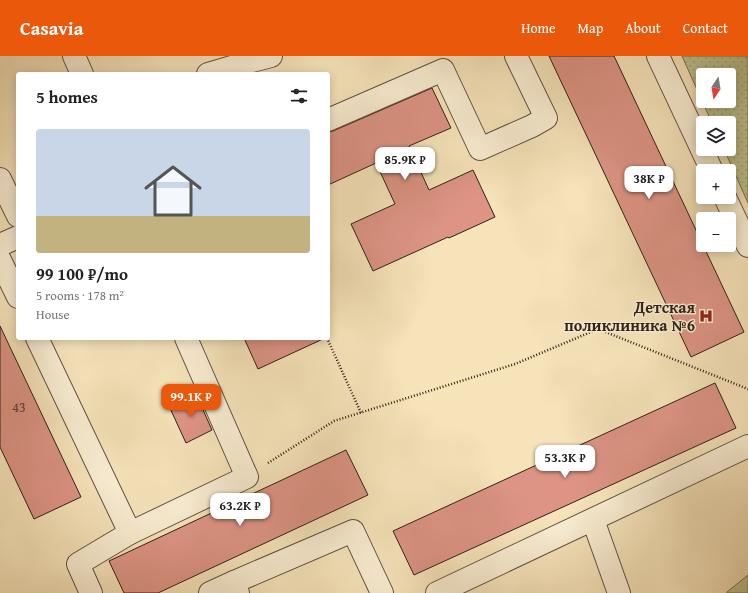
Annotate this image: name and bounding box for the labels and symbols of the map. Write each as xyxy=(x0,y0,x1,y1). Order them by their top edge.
north arrow xyxy=(696,68,736,108)
pin: 85.9K ₽ xyxy=(368,147,442,181)
pin: 38K ₽ xyxy=(621,166,677,200)
place label: Детская поликлиника №6 xyxy=(564,295,695,337)
hospital icon: Детская поликлиника №6 xyxy=(698,308,714,324)
pin: 99.1K ₽ xyxy=(154,384,228,418)
house number: 43 xyxy=(12,397,26,417)
pin: 53.3K ₽ xyxy=(528,445,602,479)
pin: 63.2K ₽ xyxy=(203,493,277,527)

